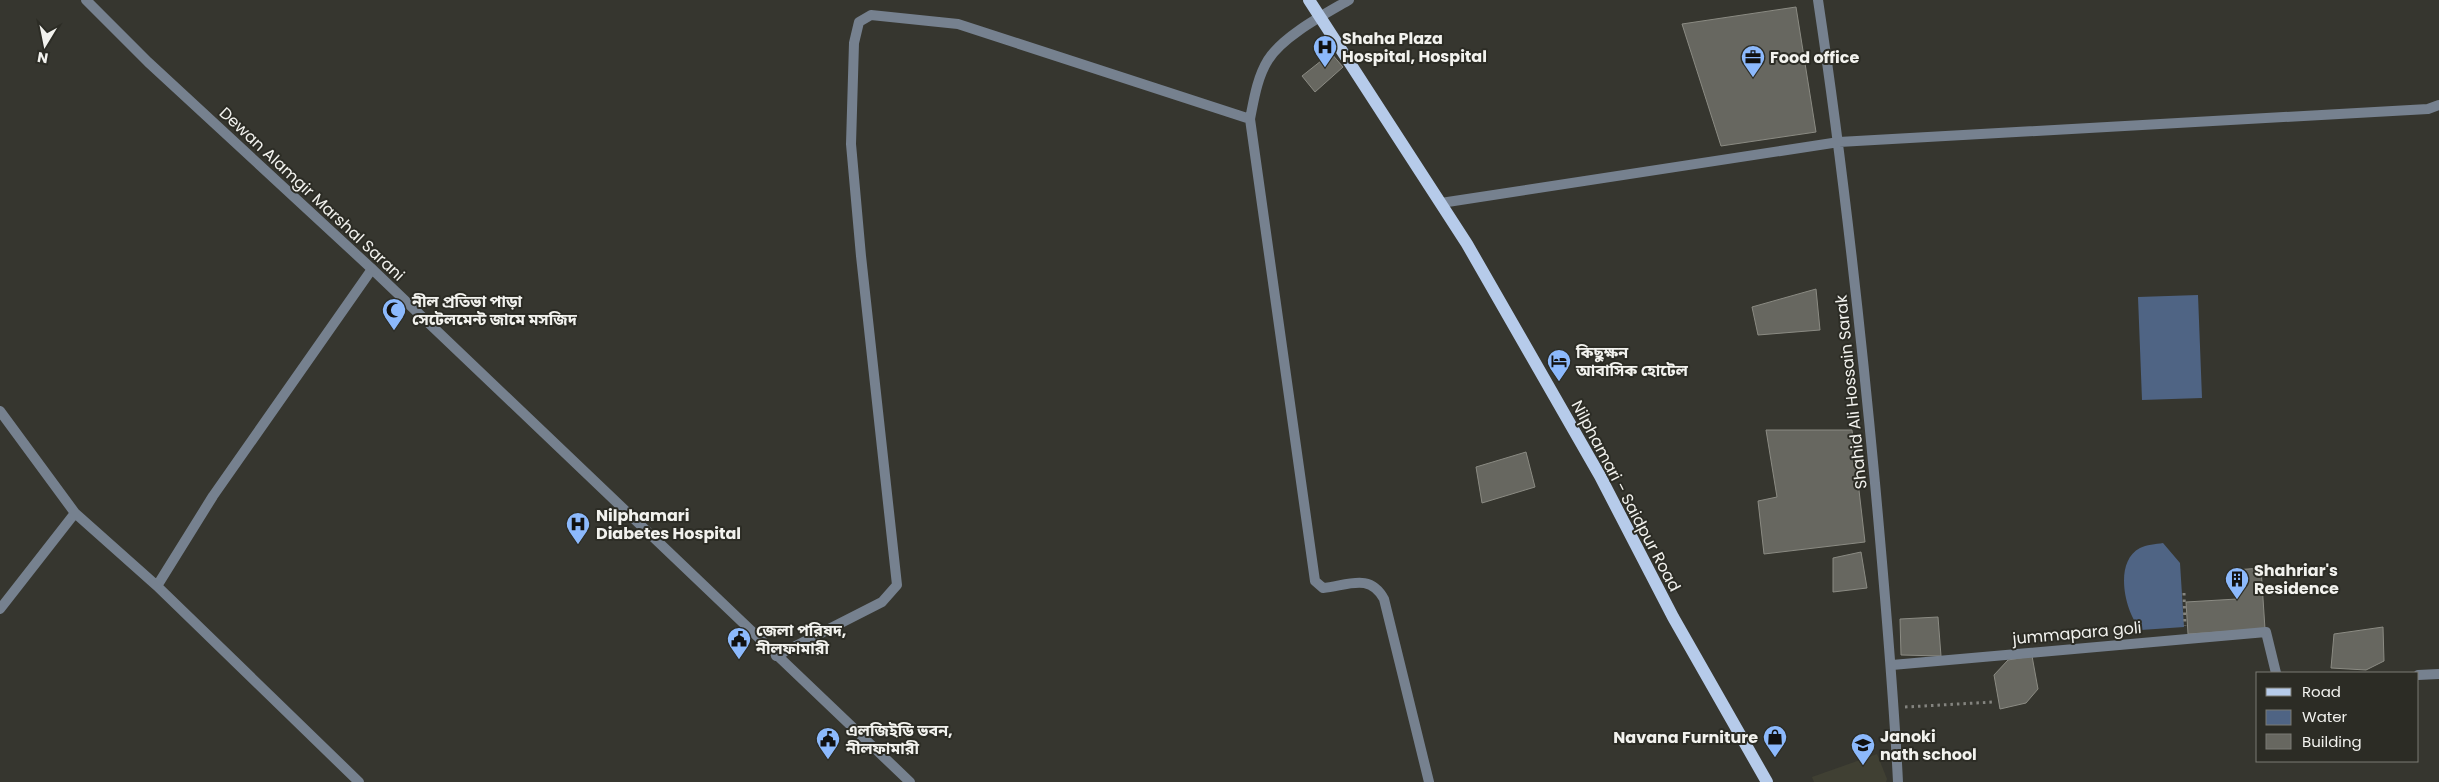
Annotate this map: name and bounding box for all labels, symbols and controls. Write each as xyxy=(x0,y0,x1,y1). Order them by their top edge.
north arrow xyxy=(20,20,70,70)
place label: Shaha Plaza Hospital, Hospital xyxy=(1342,27,1487,68)
hospital icon: Shaha Plaza Hospital, Hospital xyxy=(1312,34,1338,68)
office icon: Food office xyxy=(1740,44,1766,78)
place label: Food office xyxy=(1770,46,1860,69)
text: N xyxy=(36,47,50,69)
street label: Dewan Alamgir Marshal Sarani xyxy=(214,102,410,286)
place label: নীল প্রতিভা পাড়া সেটেলমেন্ট জামে মসজিদ xyxy=(411,290,578,331)
street label: Shahid Ali Hossain Sarak xyxy=(1829,293,1873,490)
mosque icon: নীল প্রতিভা পাড়া সেটেলমেন্ট জামে মসজিদ xyxy=(381,297,407,331)
place label: কিছুক্ষন আবাসিক হোটেল xyxy=(1575,341,1689,382)
hotel icon: কিছুক্ষন আবাসিক হোটেল xyxy=(1546,348,1572,382)
street label: Nilphamari - Saidpur Road xyxy=(1566,396,1686,596)
place label: Nilphamari Diabetes Hospital xyxy=(596,504,741,545)
hospital icon: Nilphamari Diabetes Hospital xyxy=(565,511,591,545)
place label: Shahriar's Residence xyxy=(2254,559,2339,600)
building icon: Shahriar's Residence xyxy=(2224,566,2250,600)
street label: jummapara goli xyxy=(2010,616,2143,650)
place label: জেলা পরিষদ, নীলফামারী xyxy=(755,619,846,660)
public building icon: জেলা পরিষদ, নীলফামারী xyxy=(726,626,752,660)
legend xyxy=(2256,672,2419,762)
text: Road xyxy=(2302,681,2341,702)
text: Water xyxy=(2302,706,2348,727)
place label: এলজিইডি ভবন, নীলফামারী xyxy=(845,719,953,760)
shop icon: Navana Furniture xyxy=(1762,724,1788,758)
place label: Janoki nath school xyxy=(1880,725,1977,766)
public building icon: এলজিইডি ভবন, নীলফামারী xyxy=(815,726,841,760)
place label: Navana Furniture xyxy=(1613,726,1758,749)
text: Building xyxy=(2302,731,2362,752)
school or university icon: Janoki nath school xyxy=(1850,732,1876,766)

